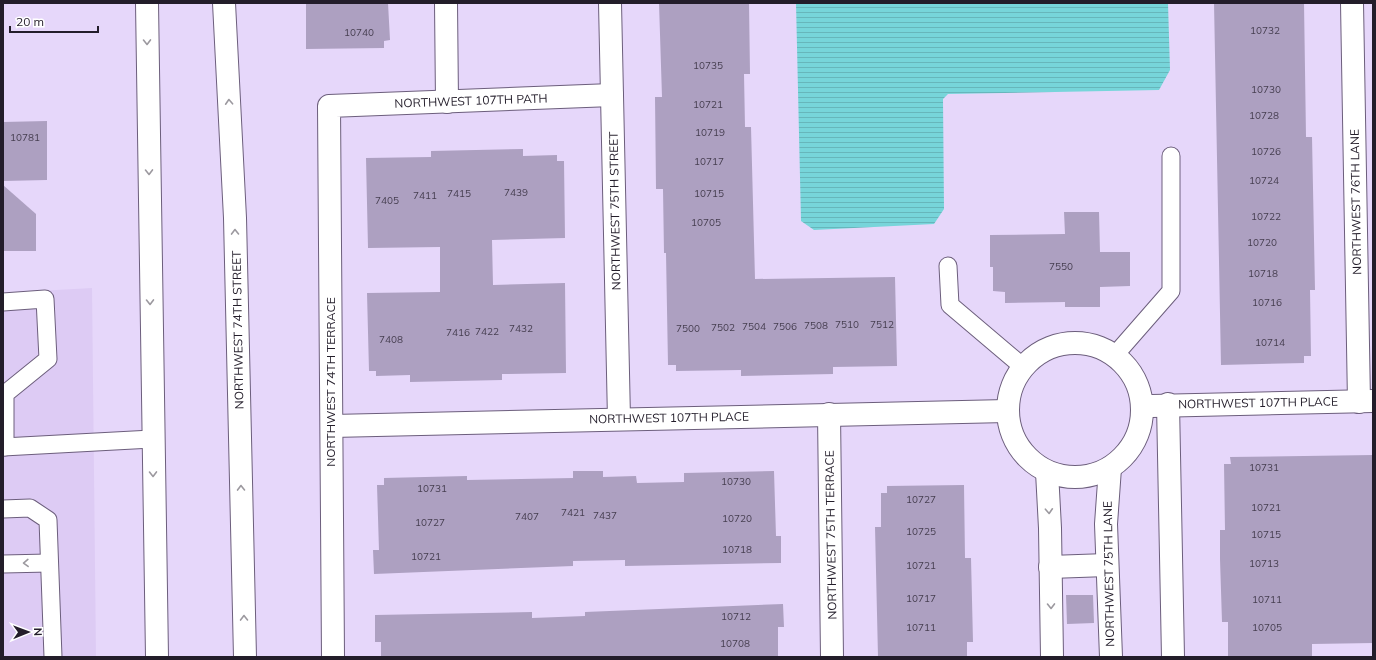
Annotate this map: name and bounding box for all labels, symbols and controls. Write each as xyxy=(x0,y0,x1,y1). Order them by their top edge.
scale bar xyxy=(10,8,98,34)
text: 20 m xyxy=(16,14,44,29)
house number: 10732 xyxy=(1250,24,1280,37)
house number: 10740 xyxy=(344,26,374,39)
one-way arrow xyxy=(143,39,151,45)
house number: 10735 xyxy=(693,59,723,72)
house number: 10730 xyxy=(1251,83,1281,96)
street label: NORTHWEST 107TH PATH xyxy=(394,90,548,111)
house number: 10721 xyxy=(693,98,723,111)
one-way arrow xyxy=(225,99,233,105)
house number: 10728 xyxy=(1249,109,1279,122)
house number: 10719 xyxy=(695,126,725,139)
street label: NORTHWEST 76TH LANE xyxy=(1347,129,1364,275)
house number: 10781 xyxy=(10,131,40,144)
street label: NORTHWEST 75TH STREET xyxy=(606,131,623,290)
house number: 10726 xyxy=(1251,145,1281,158)
house number: 10717 xyxy=(694,155,724,168)
one-way arrow xyxy=(145,169,153,175)
house number: 10724 xyxy=(1249,174,1279,187)
house number: 7439 xyxy=(504,186,528,199)
house number: 7415 xyxy=(447,187,471,200)
house number: 10715 xyxy=(694,187,724,200)
house number: 7411 xyxy=(413,189,437,202)
house number: 7405 xyxy=(375,194,399,207)
house number: 10722 xyxy=(1251,210,1281,223)
house number: 10705 xyxy=(691,216,721,229)
one-way arrow xyxy=(231,229,240,235)
house number: 10720 xyxy=(1247,236,1277,249)
street label: NORTHWEST 74TH STREET xyxy=(229,250,246,409)
house number: 7550 xyxy=(1049,260,1073,273)
house number: 10718 xyxy=(1248,267,1278,280)
house number: 10716 xyxy=(1252,296,1282,309)
street label: NORTHWEST 74TH TERRACE xyxy=(323,297,338,467)
one-way arrow xyxy=(146,299,155,305)
house number: 7510 xyxy=(835,318,859,331)
house number: 7512 xyxy=(870,318,894,331)
house number: 7508 xyxy=(804,319,828,332)
house number: 7504 xyxy=(742,320,766,333)
house number: 7506 xyxy=(773,320,797,333)
house number: 7502 xyxy=(711,321,735,334)
house number: 7432 xyxy=(509,322,533,335)
house number: 7500 xyxy=(676,322,700,335)
house number: 7422 xyxy=(475,325,499,338)
house number: 7416 xyxy=(446,326,470,339)
house number: 7408 xyxy=(379,333,403,346)
house number: 10714 xyxy=(1255,336,1285,349)
street label: NORTHWEST 107TH PLACE xyxy=(1178,394,1338,411)
street label: NORTHWEST 107TH PLACE xyxy=(589,409,749,426)
street label: NORTHWEST 75TH TERRACE xyxy=(822,450,839,620)
house number: 10731 xyxy=(1249,461,1279,474)
one-way arrow xyxy=(149,471,157,477)
house number: 10730 xyxy=(721,475,751,488)
house number: 10731 xyxy=(417,482,447,495)
one-way arrow xyxy=(237,485,245,491)
house number: 10727 xyxy=(906,493,936,506)
street label: NORTHWEST 75TH LANE xyxy=(1100,501,1117,647)
house number: 10721 xyxy=(1251,501,1281,514)
house number: 7421 xyxy=(561,506,585,519)
one-way arrow xyxy=(1044,508,1053,514)
house number: 7437 xyxy=(593,509,617,522)
house number: 7407 xyxy=(515,510,539,523)
house number: 10720 xyxy=(722,512,752,525)
house number: 10727 xyxy=(415,516,445,529)
house number: 10725 xyxy=(906,525,936,538)
house number: 10715 xyxy=(1251,528,1281,541)
house number: 10718 xyxy=(722,543,752,556)
house number: 10721 xyxy=(411,550,441,563)
house number: 10713 xyxy=(1249,557,1279,570)
one-way arrow xyxy=(23,559,29,568)
house number: 10721 xyxy=(906,559,936,572)
house number: 10717 xyxy=(906,592,936,605)
house number: 10711 xyxy=(1252,593,1282,606)
one-way arrow xyxy=(1047,603,1055,609)
house number: 10712 xyxy=(721,610,751,623)
north arrow xyxy=(8,612,48,652)
one-way arrow xyxy=(240,615,248,621)
house number: 10711 xyxy=(906,621,936,634)
house number: 10705 xyxy=(1252,621,1282,634)
text: N xyxy=(31,628,45,636)
house number: 10708 xyxy=(720,637,750,650)

